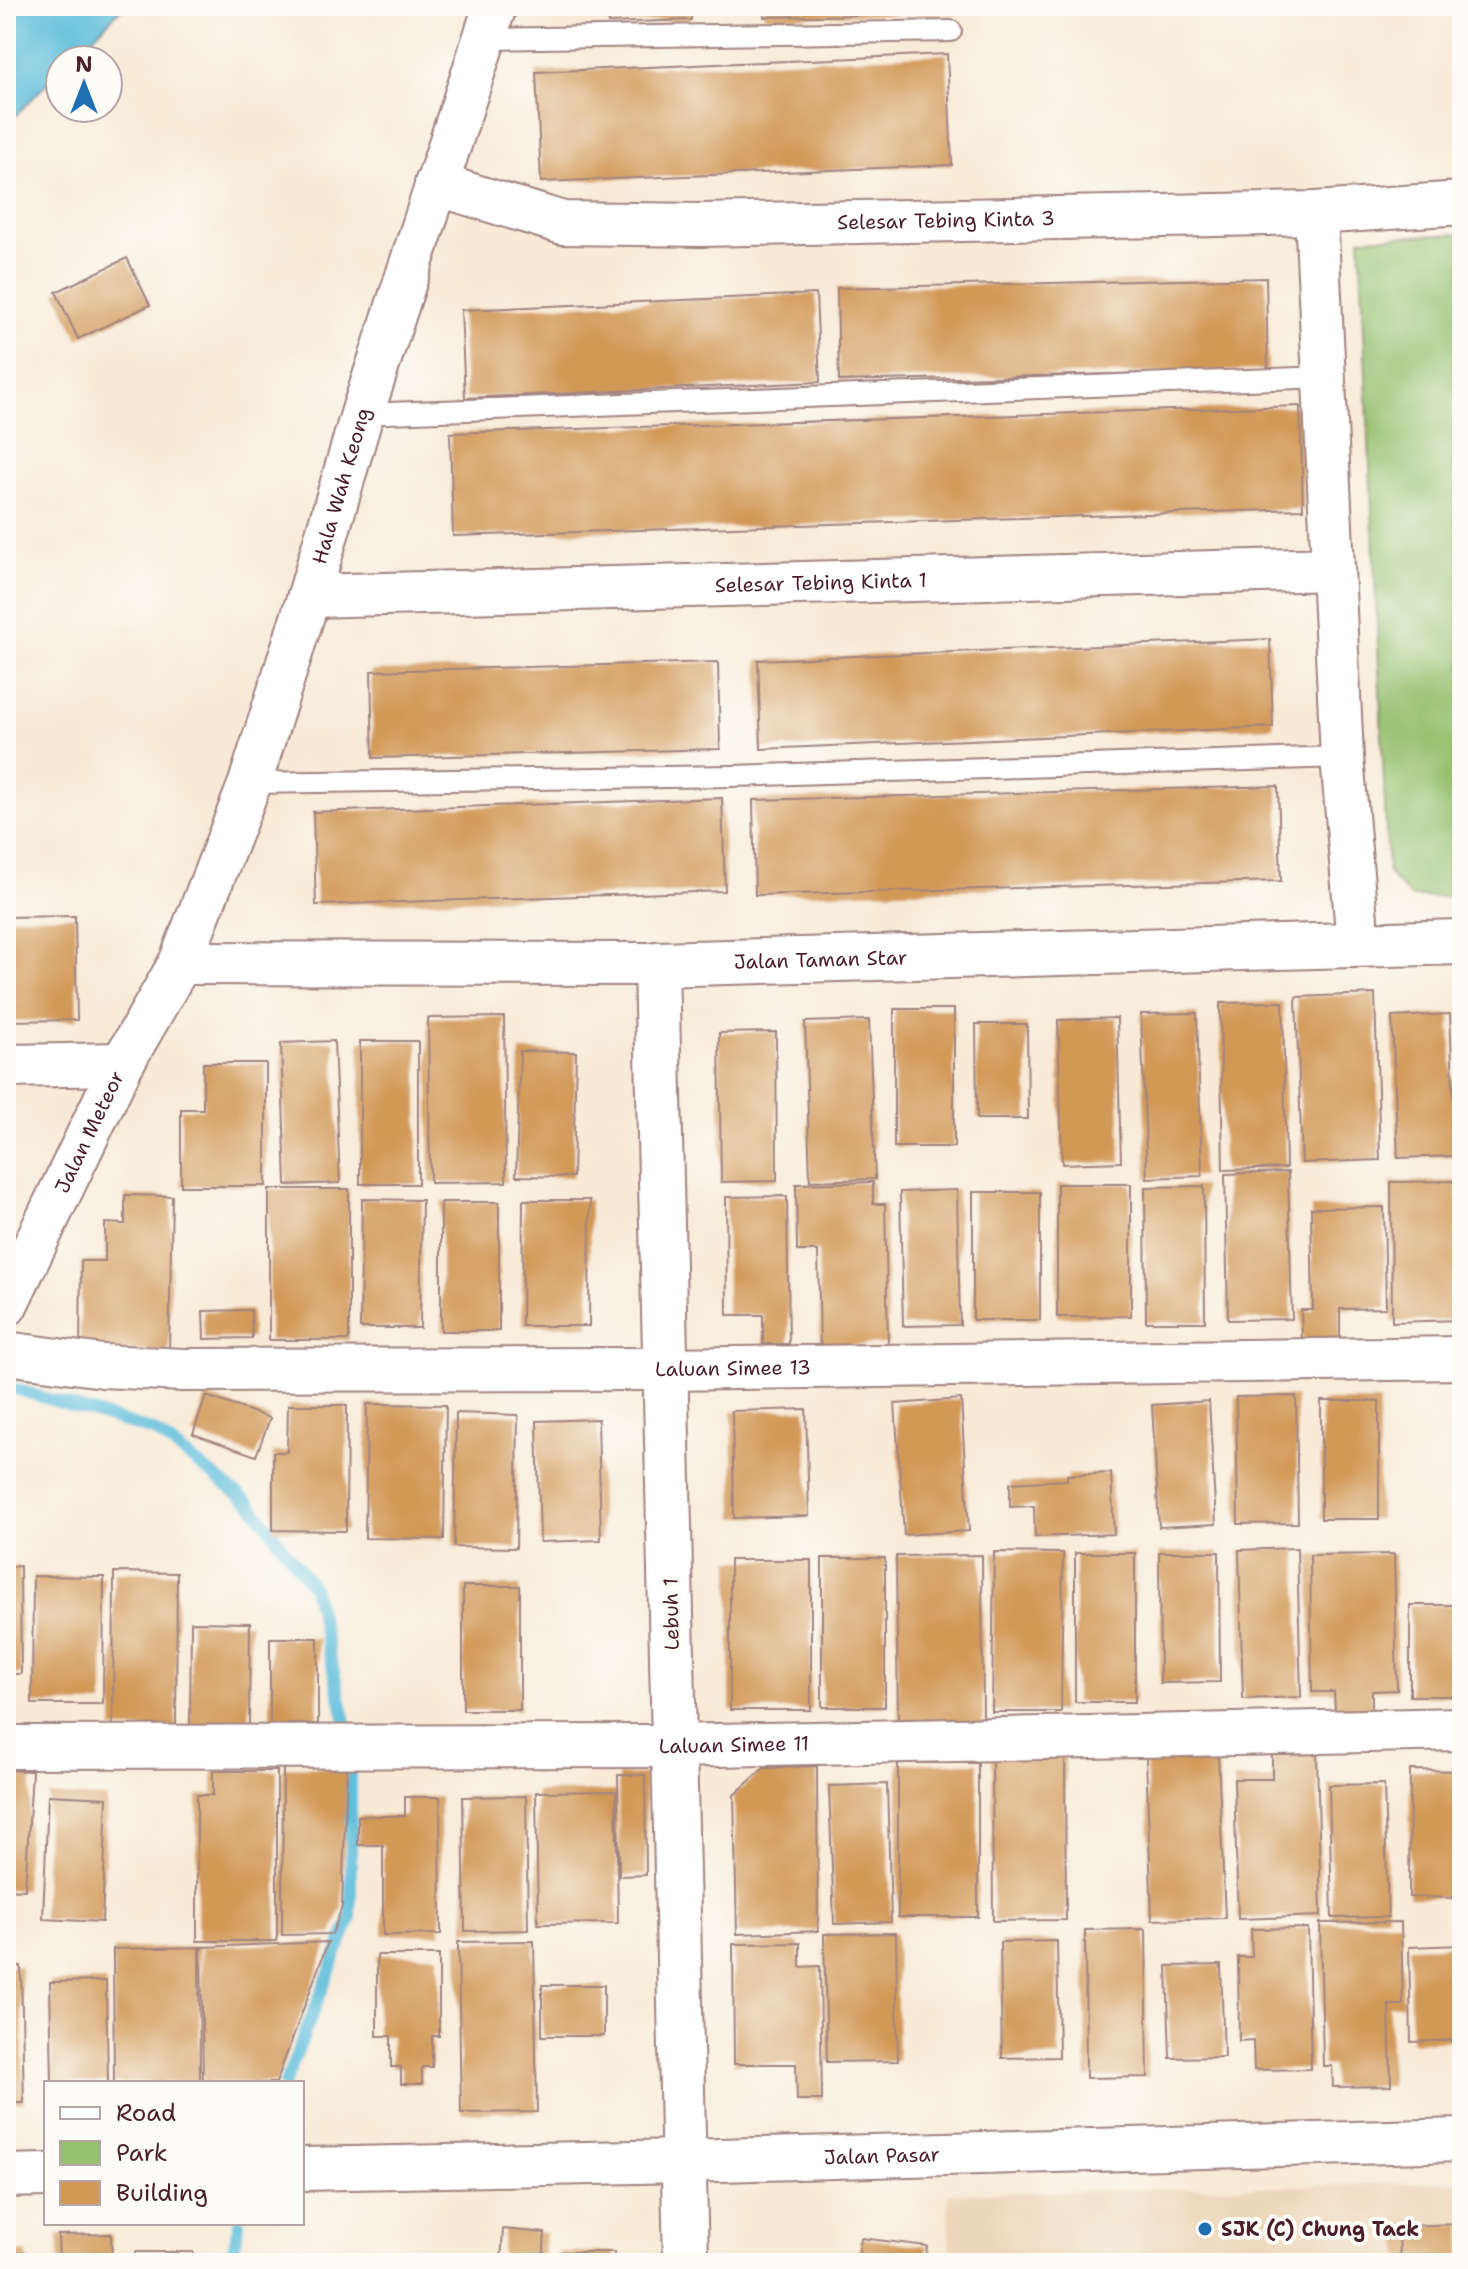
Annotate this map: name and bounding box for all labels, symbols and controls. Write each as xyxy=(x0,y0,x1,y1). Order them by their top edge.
north arrow xyxy=(44,44,124,124)
text: N xyxy=(75,50,93,79)
street label: Selesar Tebing Kinta 3 xyxy=(837,205,1055,235)
street label: Hala Wah Keong xyxy=(306,404,376,567)
street label: Selesar Tebing Kinta 1 xyxy=(714,567,927,598)
street label: Jalan Taman Star xyxy=(733,944,908,975)
street label: Jalan Meteor xyxy=(49,1067,130,1197)
street label: Laluan Simee 13 xyxy=(655,1354,811,1382)
street label: Lebuh 1 xyxy=(657,1577,685,1651)
street label: Laluan Simee 11 xyxy=(659,1730,810,1759)
legend xyxy=(44,2081,304,2225)
text: Road xyxy=(116,2097,176,2129)
text: Park xyxy=(116,2137,168,2169)
street label: Jalan Pasar xyxy=(824,2141,940,2170)
text: Building xyxy=(116,2177,208,2209)
place label: SJK (C) Chung Tack xyxy=(1221,2216,1419,2242)
marker: SJK (C) Chung Tack xyxy=(1196,2220,1214,2238)

